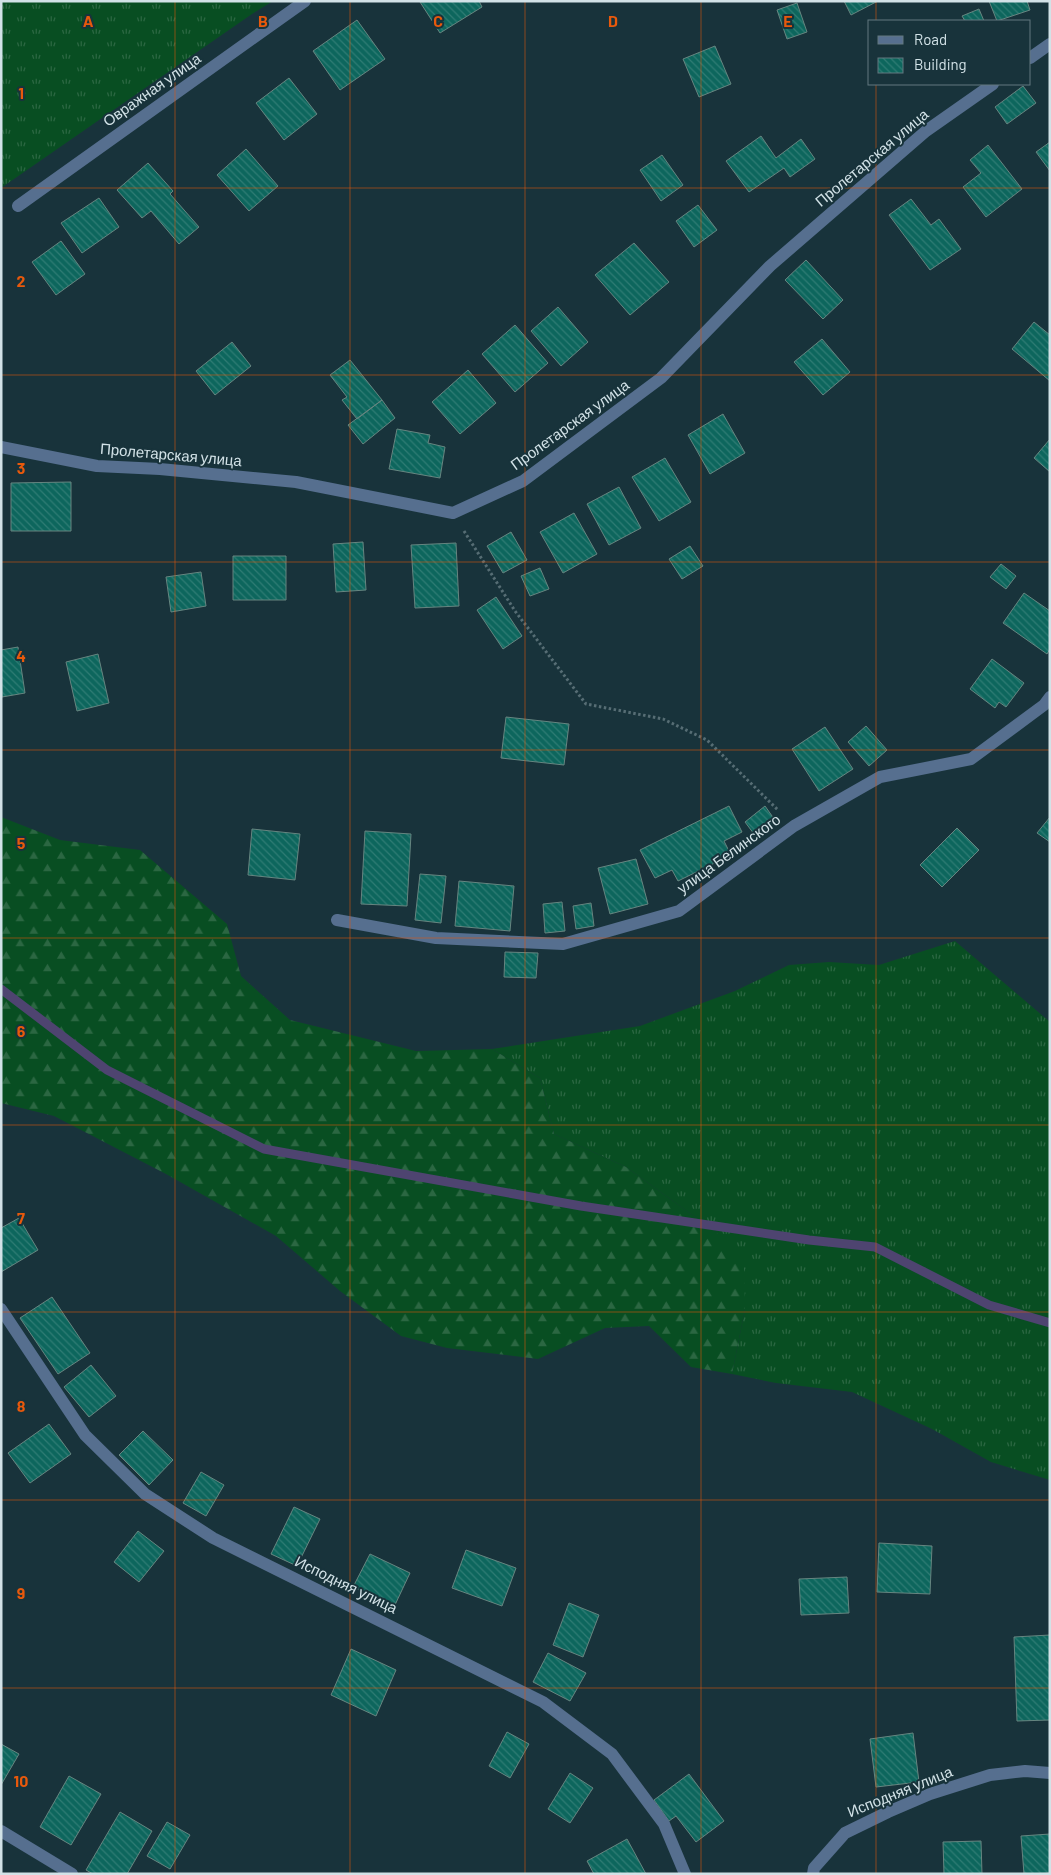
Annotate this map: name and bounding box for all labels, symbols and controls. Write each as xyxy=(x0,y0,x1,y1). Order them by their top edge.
text: A xyxy=(83,11,94,30)
text: B xyxy=(258,11,268,30)
text: C xyxy=(433,11,443,30)
text: D xyxy=(608,11,618,30)
text: E xyxy=(783,11,793,30)
legend xyxy=(868,20,1031,85)
text: Road xyxy=(914,30,947,48)
street label: Овражная улица xyxy=(99,48,204,130)
text: Building xyxy=(914,55,967,73)
text: 1 xyxy=(18,83,24,102)
street label: Пролетарская улица xyxy=(811,104,932,210)
text: 2 xyxy=(17,271,26,290)
street label: Пролетарская улица xyxy=(507,375,633,473)
street label: Пролетарская улица xyxy=(99,439,243,469)
text: 3 xyxy=(17,458,25,477)
text: 4 xyxy=(16,646,26,665)
street label: улица Белинского xyxy=(673,810,784,897)
text: 5 xyxy=(17,833,26,852)
text: 6 xyxy=(17,1021,26,1040)
text: 7 xyxy=(17,1208,25,1227)
text: 8 xyxy=(17,1396,26,1415)
street label: Исподняя улица xyxy=(292,1551,401,1617)
text: 9 xyxy=(17,1583,25,1602)
street label: Исподняя улица xyxy=(844,1762,955,1820)
text: 10 xyxy=(14,1771,28,1790)

